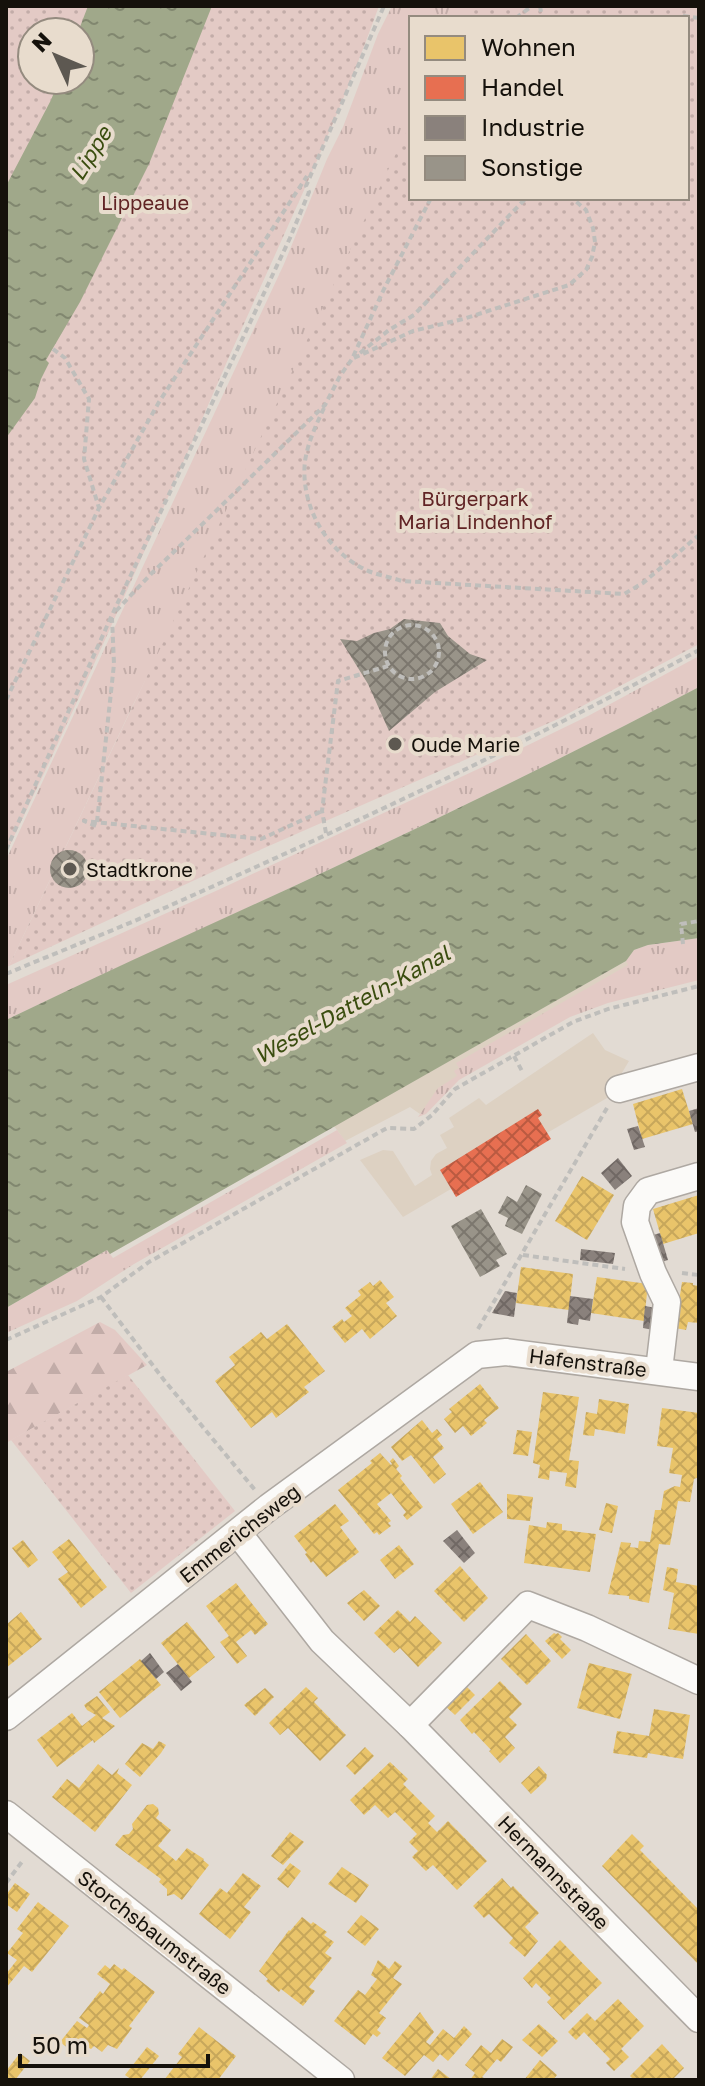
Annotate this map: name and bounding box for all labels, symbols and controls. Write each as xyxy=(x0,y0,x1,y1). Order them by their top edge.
north arrow xyxy=(16,16,96,96)
legend xyxy=(409,16,689,200)
text: N xyxy=(26,26,57,57)
text: Wohnen xyxy=(481,32,576,61)
text: Handel xyxy=(481,72,564,101)
text: Industrie xyxy=(481,112,585,141)
water label: Lippe xyxy=(63,119,118,185)
text: Sonstige xyxy=(481,152,583,181)
park label: Lippeaue xyxy=(101,190,189,214)
park label: Bürgerpark Maria Lindenhof xyxy=(398,486,552,533)
place label: Oude Marie xyxy=(411,732,520,756)
marker: Oude Marie xyxy=(386,735,404,753)
place label: Stadtkrone xyxy=(86,857,193,881)
marker: Stadtkrone xyxy=(61,860,79,878)
water label: Wesel-Datteln-Kanal xyxy=(250,939,455,1069)
street label: Hafenstraße xyxy=(528,1343,648,1381)
street label: Emmerichsweg xyxy=(174,1479,304,1587)
street label: Hermannstraße xyxy=(494,1810,614,1934)
street label: Storchsbaumstraße xyxy=(74,1865,236,1999)
scale bar xyxy=(20,2018,208,2068)
text: 50 m xyxy=(32,2030,88,2059)

